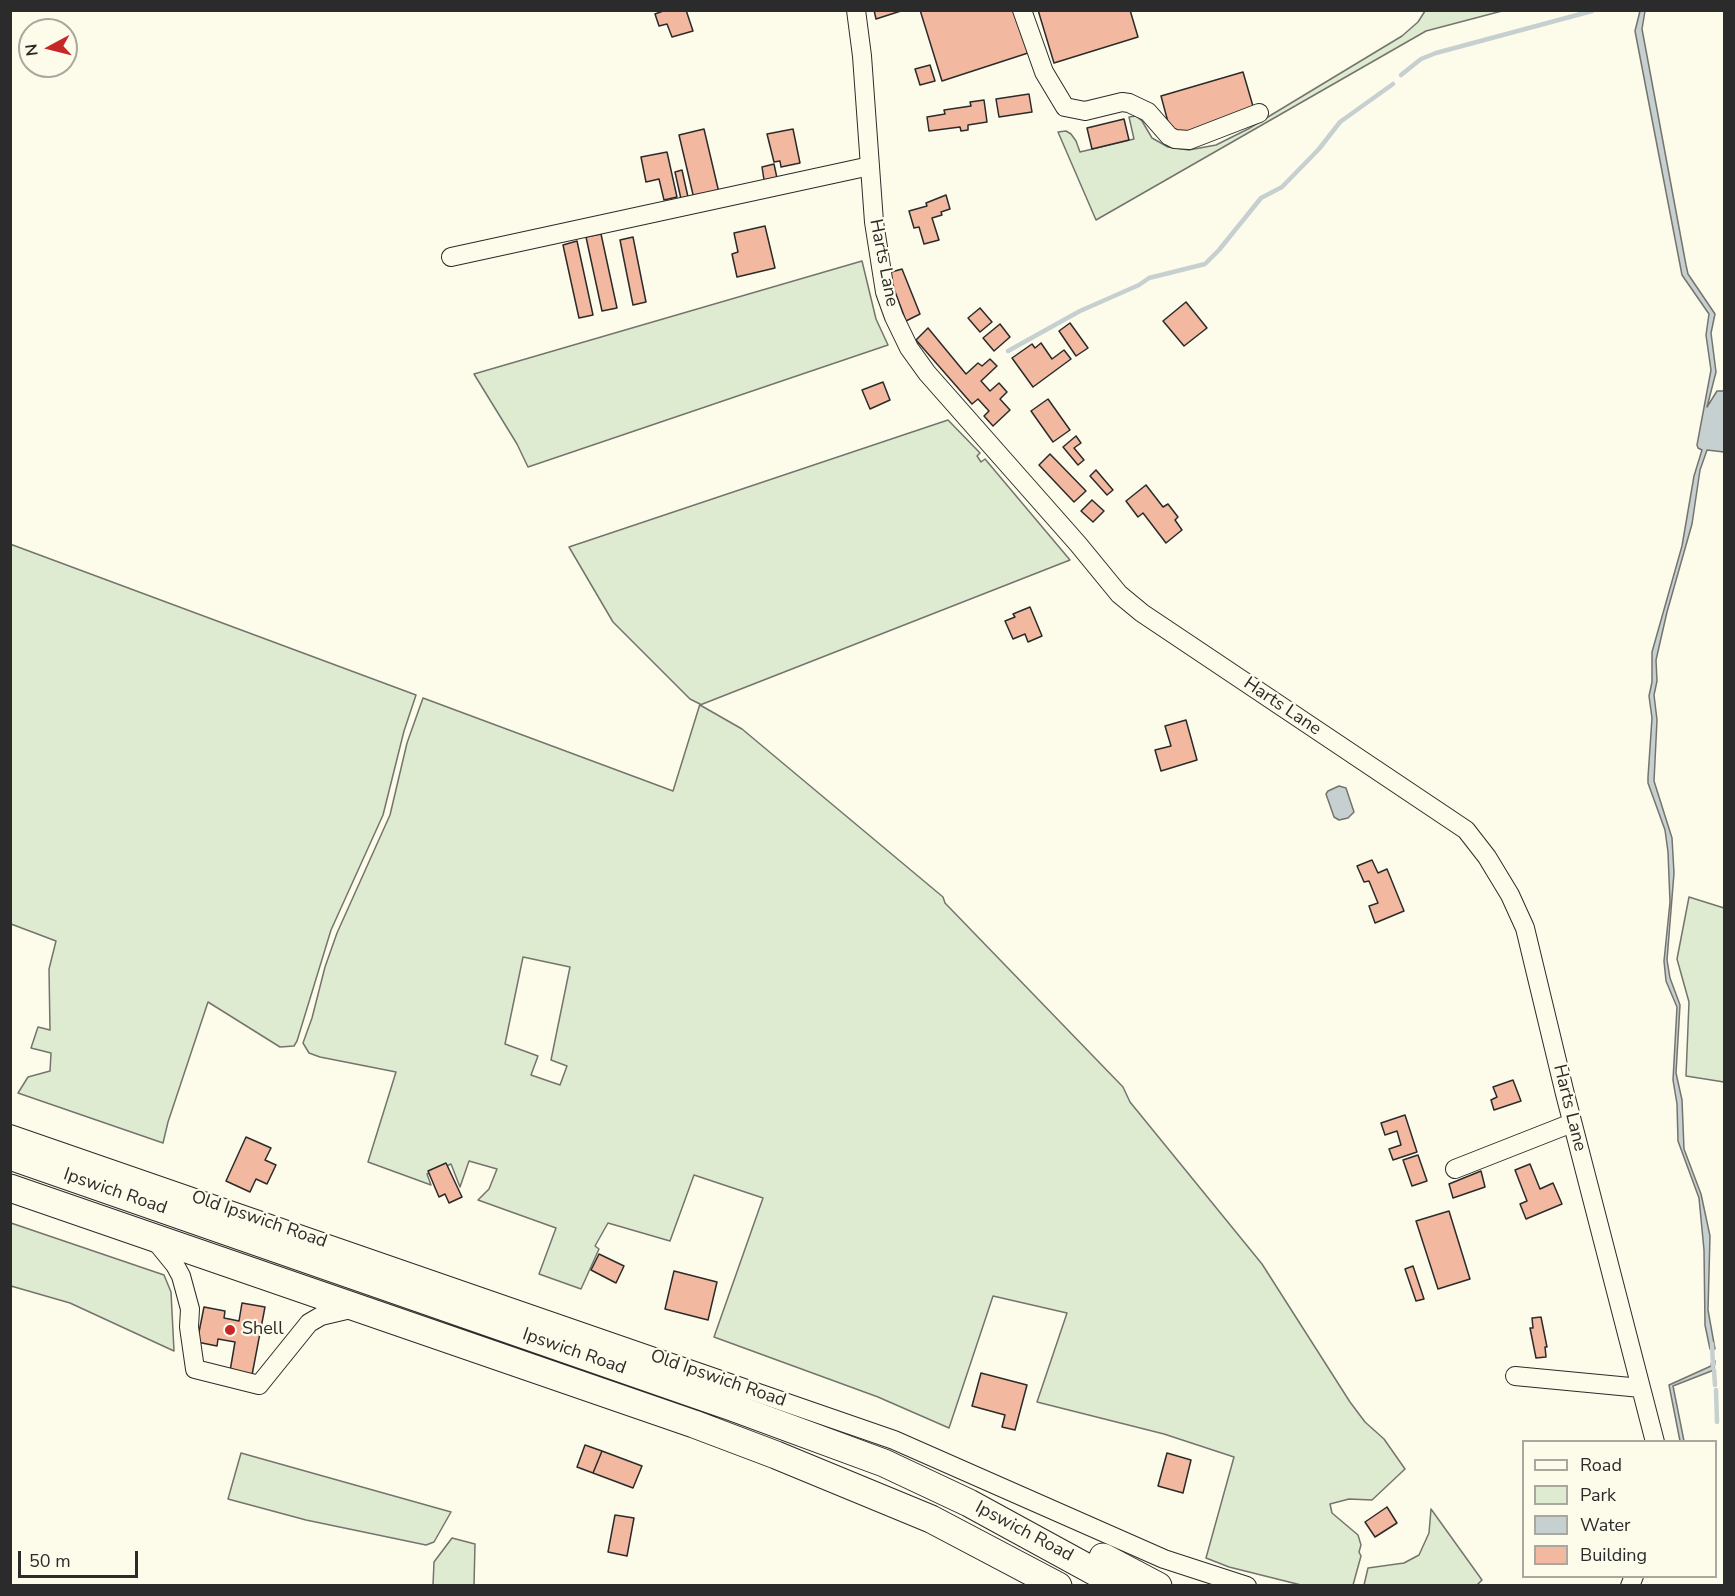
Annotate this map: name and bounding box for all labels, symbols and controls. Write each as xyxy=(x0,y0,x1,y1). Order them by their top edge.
north arrow xyxy=(18,18,78,78)
text: N xyxy=(20,43,44,57)
street label: Harts Lane xyxy=(864,217,902,309)
street label: Harts Lane xyxy=(1239,673,1325,741)
street label: Harts Lane xyxy=(1548,1062,1590,1154)
street label: Ipswich Road xyxy=(60,1164,170,1220)
street label: Old Ipswich Road xyxy=(188,1187,330,1253)
place label: Shell xyxy=(242,1319,284,1341)
marker: Shell xyxy=(223,1323,237,1337)
street label: Ipswich Road xyxy=(519,1324,629,1380)
street label: Old Ipswich Road xyxy=(647,1346,789,1412)
legend xyxy=(1522,1440,1717,1578)
text: Road xyxy=(1580,1453,1622,1477)
text: Park xyxy=(1580,1483,1616,1507)
street label: Ipswich Road xyxy=(971,1497,1077,1567)
text: Water xyxy=(1580,1513,1631,1537)
scale bar xyxy=(21,1539,141,1577)
text: Building xyxy=(1580,1543,1647,1567)
text: 50 m xyxy=(29,1549,71,1573)

